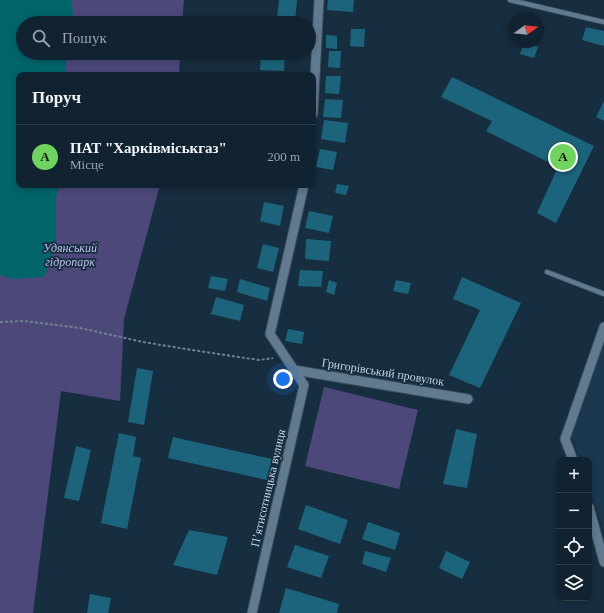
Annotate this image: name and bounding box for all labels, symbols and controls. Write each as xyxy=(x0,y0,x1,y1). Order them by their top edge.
north arrow xyxy=(508,12,544,48)
search box xyxy=(16,16,316,60)
icon: search xyxy=(30,27,52,49)
text: Пошук xyxy=(62,30,107,46)
text: Поруч xyxy=(32,88,81,107)
text: ПАТ "Харківміськгаз" xyxy=(70,140,227,156)
pin: A xyxy=(550,142,576,172)
text: A xyxy=(40,149,50,164)
text: 200 m xyxy=(267,149,300,164)
text: Місце xyxy=(70,157,104,172)
park label: Удянський гідропарк xyxy=(43,241,97,269)
street label: Григорівський провулок xyxy=(321,355,445,389)
your location xyxy=(273,369,293,389)
street label: П’ятисотницька вулиця xyxy=(248,427,288,548)
map controls xyxy=(556,457,592,601)
button: + xyxy=(556,457,592,493)
button: − xyxy=(556,493,592,529)
button: locate xyxy=(556,529,592,565)
button: layers xyxy=(556,565,592,601)

